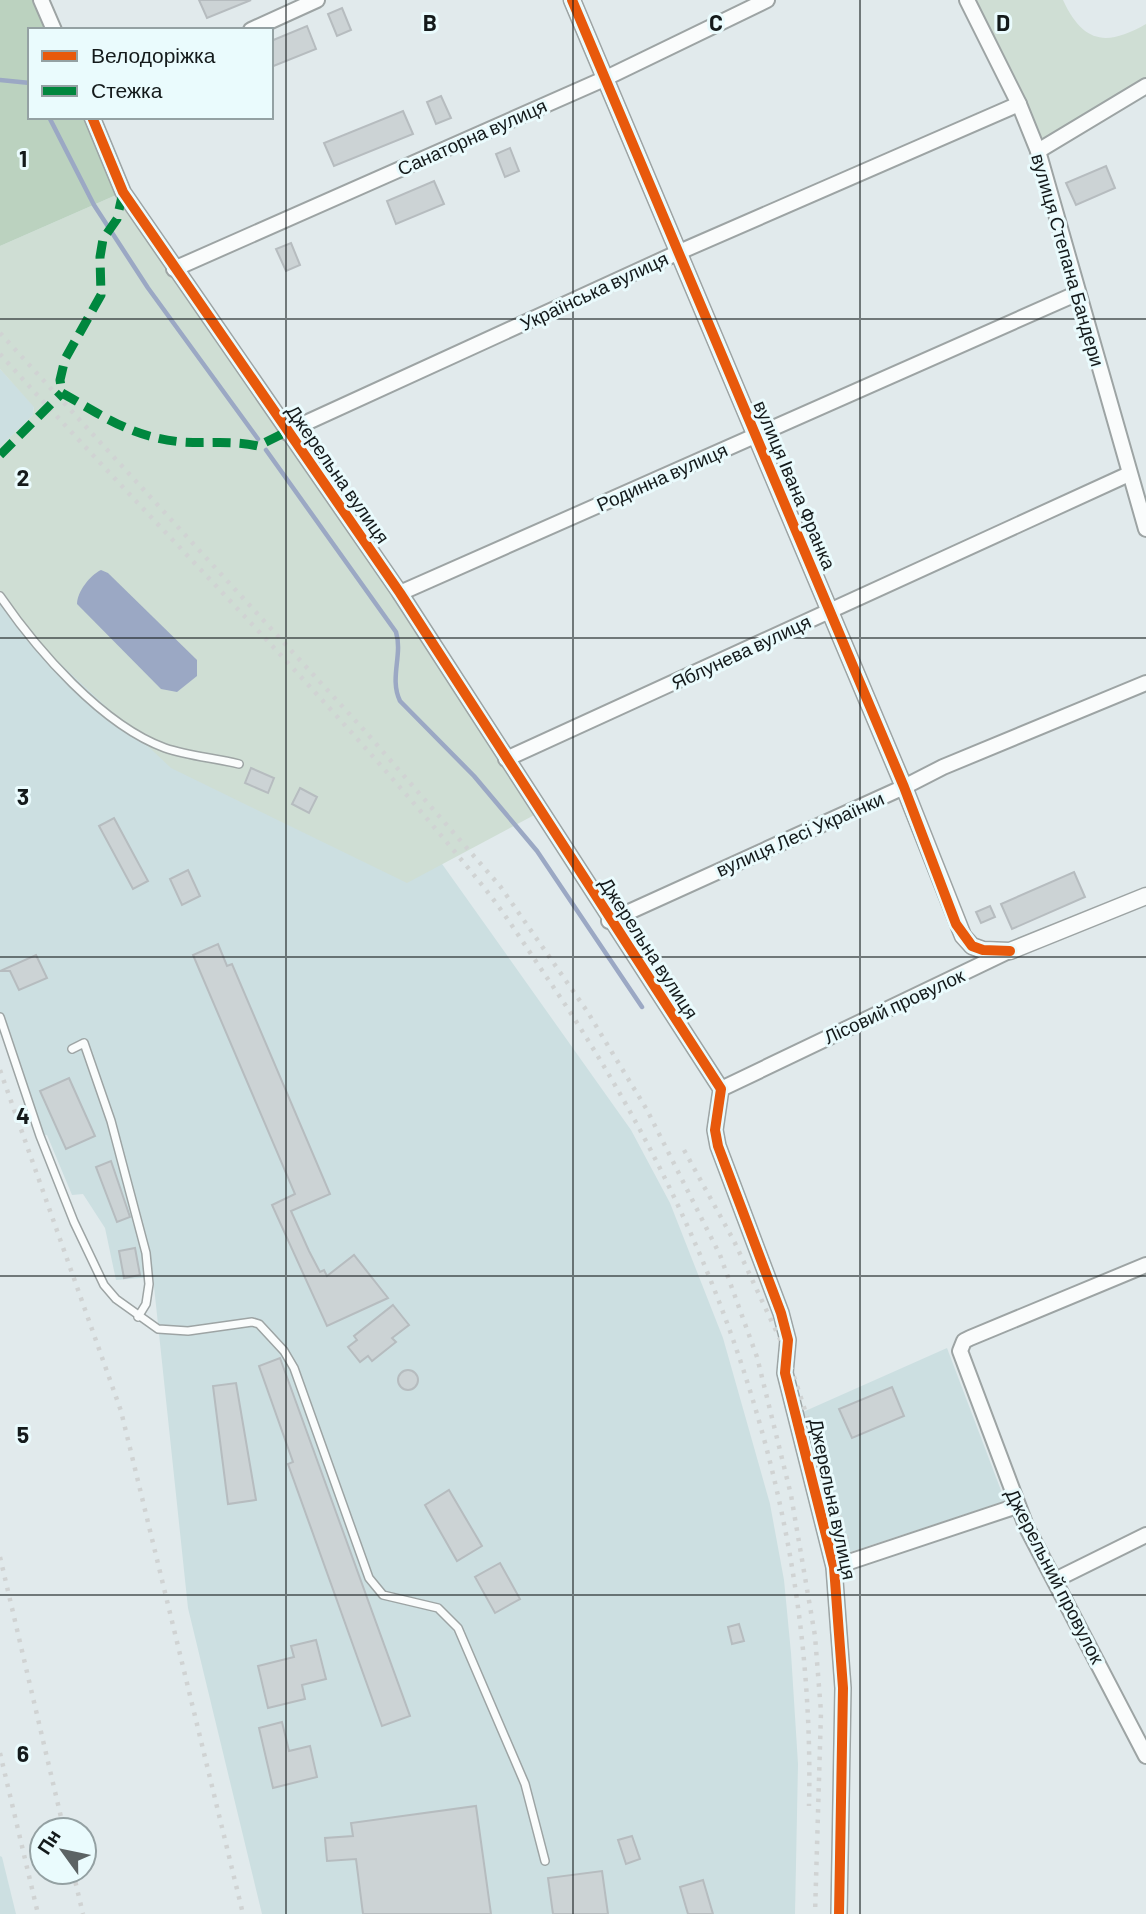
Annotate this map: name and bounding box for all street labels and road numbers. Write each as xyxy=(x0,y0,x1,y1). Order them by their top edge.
street label: Санаторна вулиця xyxy=(393,93,550,180)
street label: вулиця Степана Бандери xyxy=(1027,151,1110,369)
street label: Українська вулиця xyxy=(516,246,671,335)
street label: вулиця Івана Франка xyxy=(749,397,842,573)
street label: Джерельна вулиця xyxy=(282,400,395,548)
street label: Родинна вулиця xyxy=(593,437,731,516)
street label: Яблунева вулиця xyxy=(667,609,814,694)
street label: вулиця Лесі Українки xyxy=(712,786,887,881)
street label: Джерельна вулиця xyxy=(595,873,704,1023)
street label: Лісовий провулок xyxy=(820,963,968,1048)
street label: Джерельна вулиця xyxy=(805,1416,862,1582)
street label: Джерельний провулок xyxy=(1001,1484,1110,1668)

